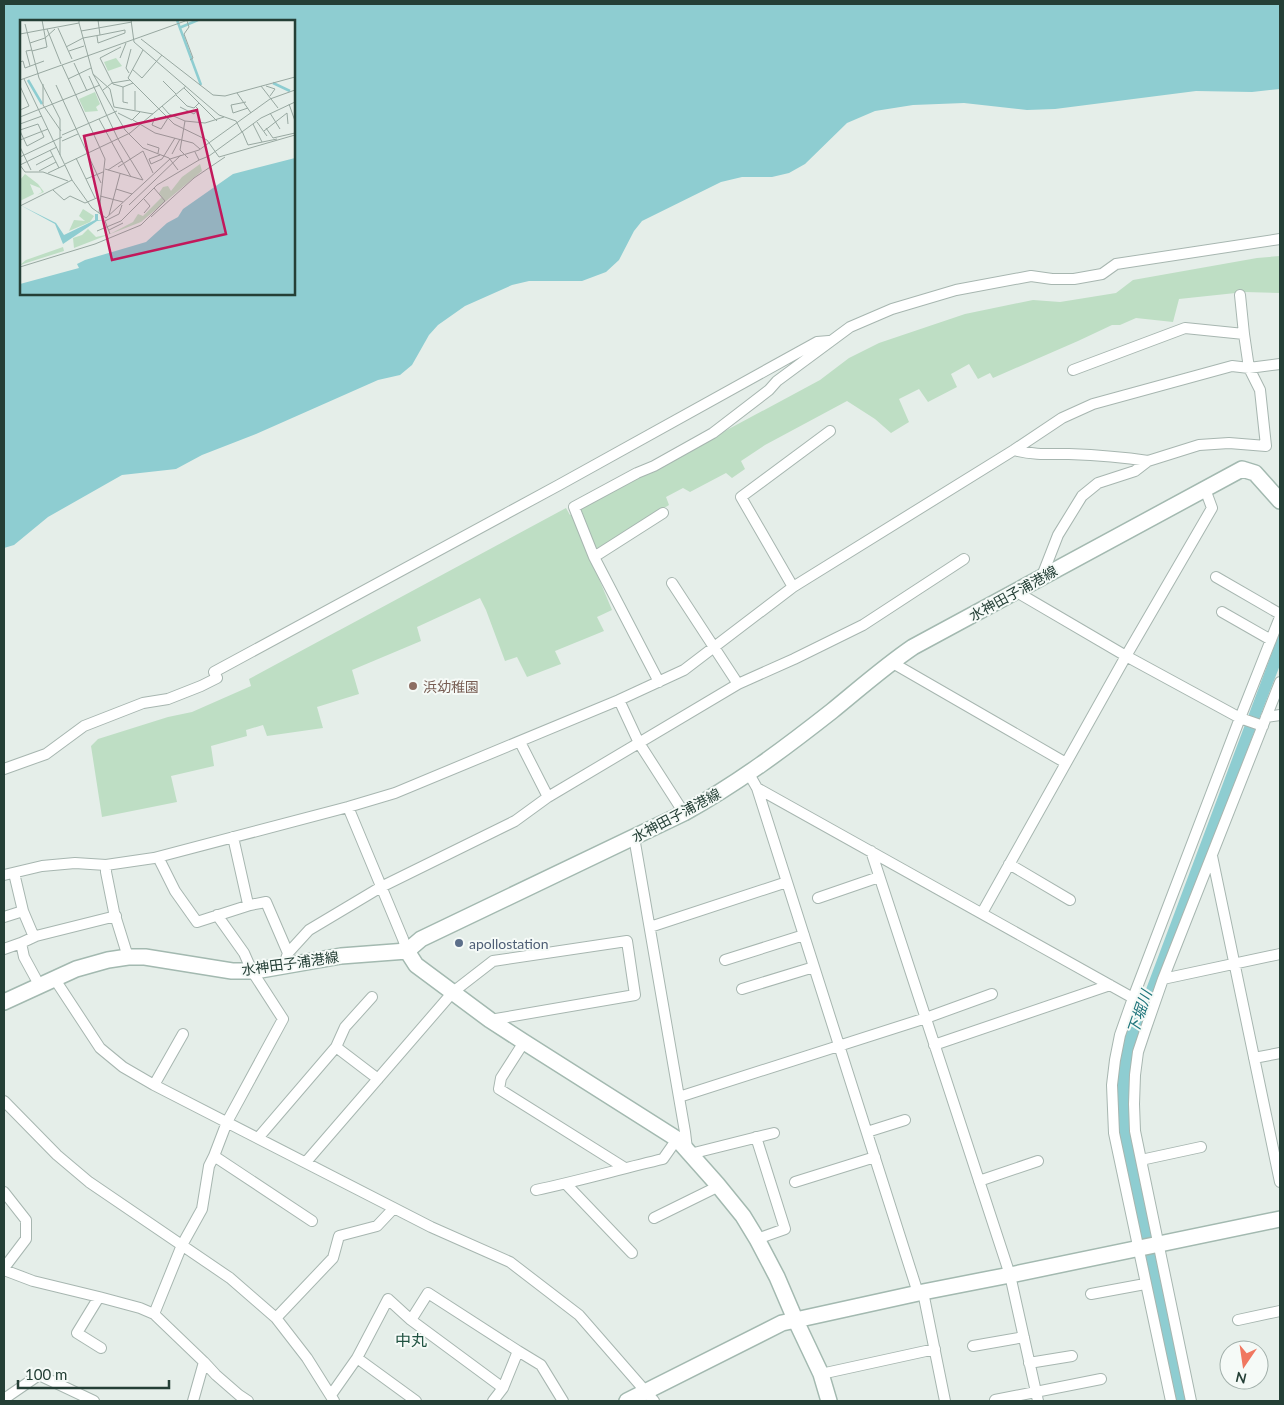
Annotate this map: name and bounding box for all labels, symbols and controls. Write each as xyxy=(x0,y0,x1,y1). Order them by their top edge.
inset map xyxy=(20,20,295,295)
street label: 水神田子浦港線 xyxy=(966,562,1060,624)
place label: 浜幼稚園 xyxy=(423,678,479,695)
marker: 浜幼稚園 xyxy=(407,680,419,692)
street label: 水神田子浦港線 xyxy=(629,784,723,846)
place label: apollostation xyxy=(469,935,549,952)
marker: apollostation xyxy=(453,937,465,949)
street label: 水神田子浦港線 xyxy=(240,948,340,978)
water label: 下堀川 xyxy=(1123,986,1155,1036)
district label: 中丸 xyxy=(395,1330,427,1349)
north arrow xyxy=(1219,1340,1269,1390)
scale bar xyxy=(18,1358,169,1390)
text: 100 m xyxy=(25,1365,67,1383)
text: N xyxy=(1234,1369,1248,1388)

